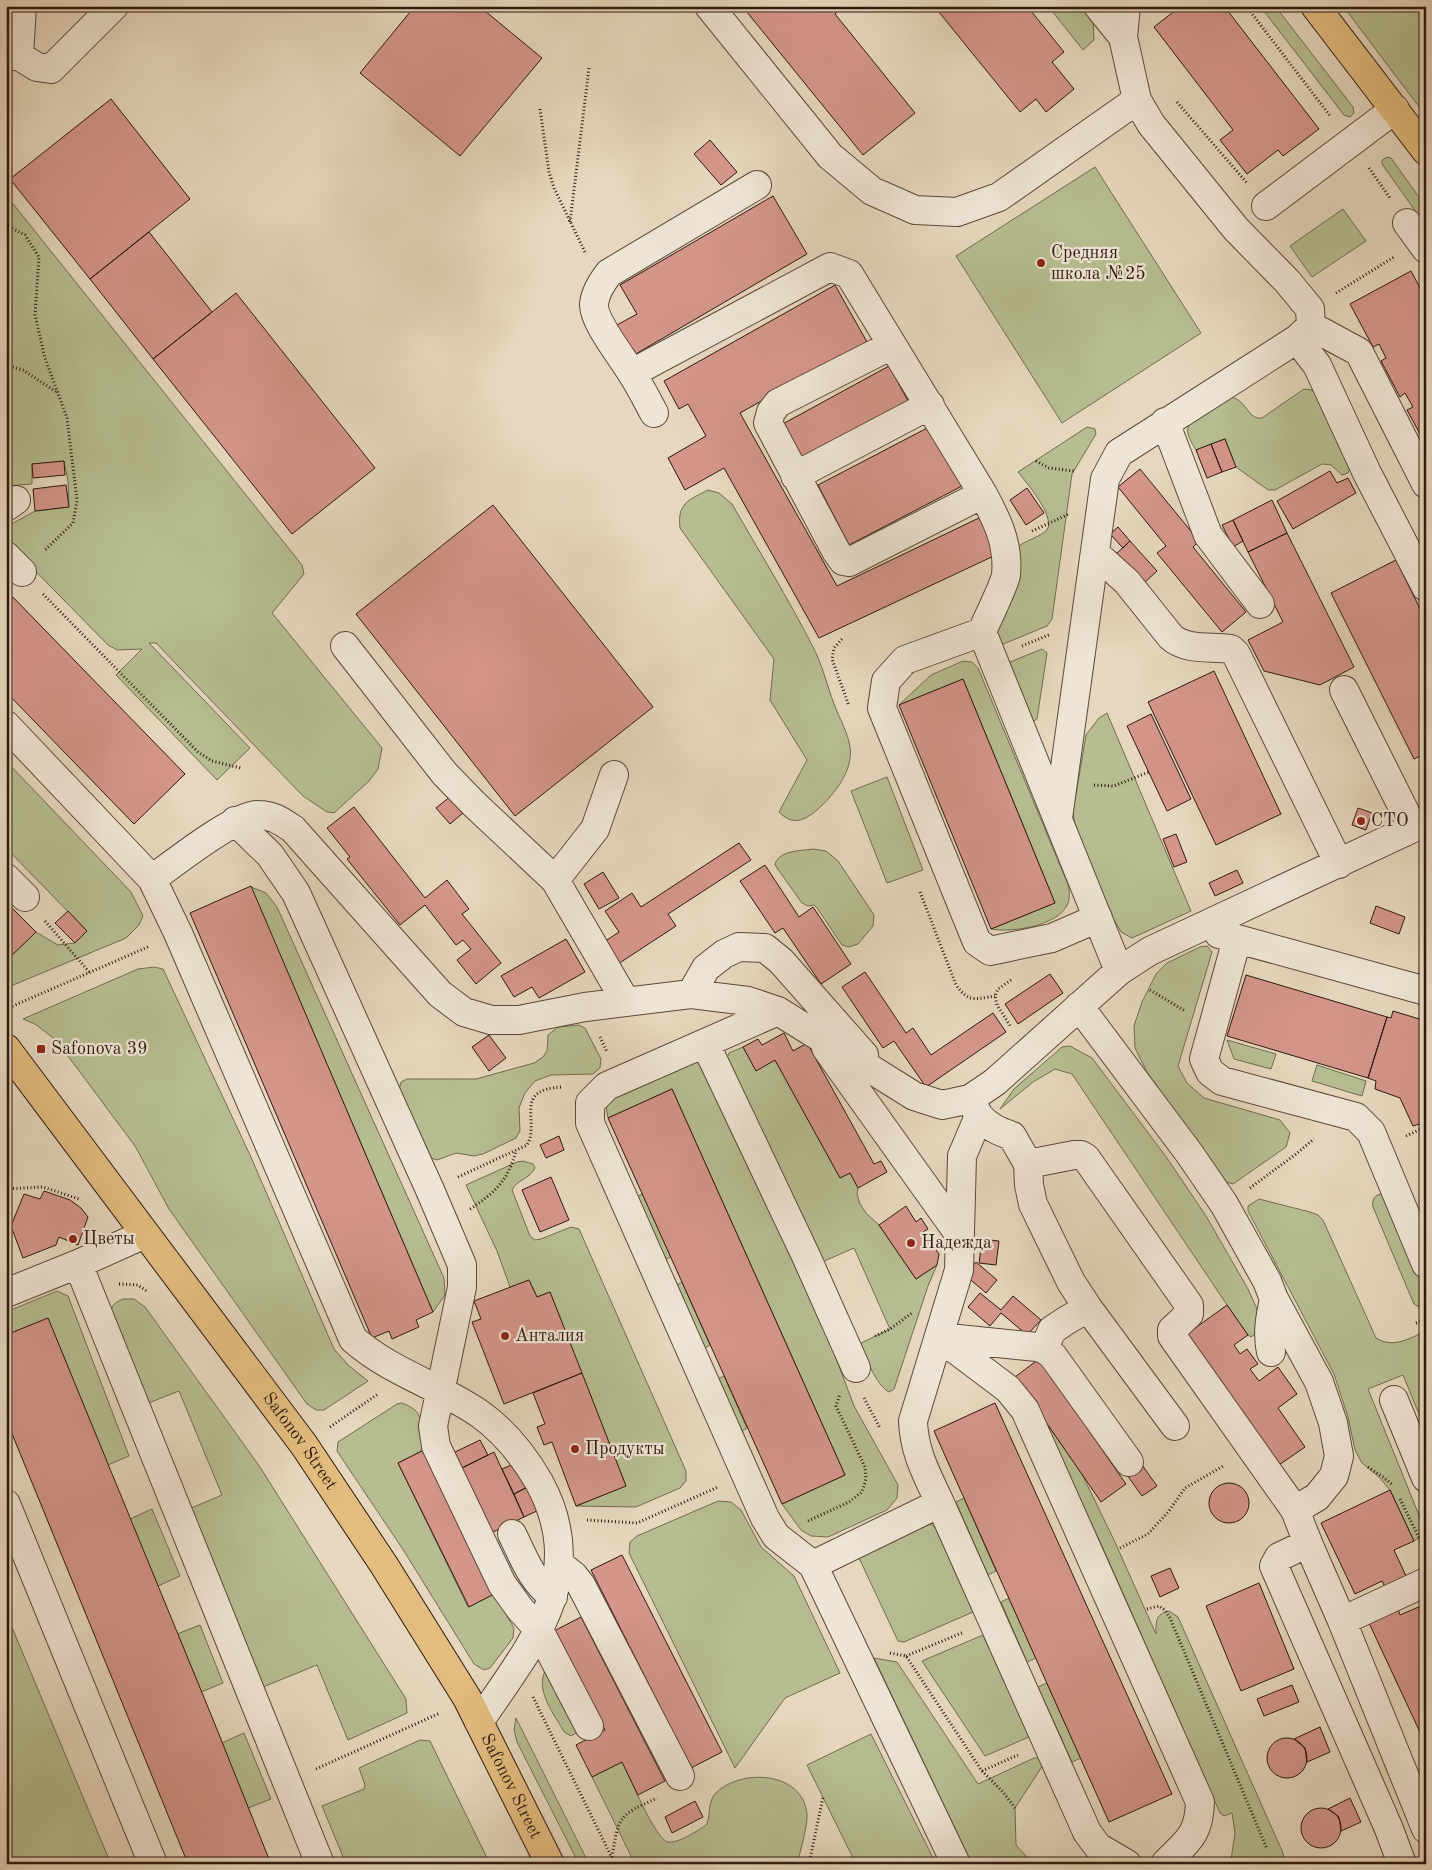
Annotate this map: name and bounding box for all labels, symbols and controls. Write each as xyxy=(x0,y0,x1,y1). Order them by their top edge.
place label: Средняя школа №25 xyxy=(1051,244,1146,283)
marker: Средняя школа №25 xyxy=(1035,257,1047,269)
place label: СТО xyxy=(1371,812,1409,830)
marker: СТО xyxy=(1355,815,1367,827)
place label: Safonova 39 xyxy=(51,1040,148,1058)
marker: Safonova 39 xyxy=(35,1043,47,1055)
place label: Цветы xyxy=(83,1230,135,1248)
marker: Цветы xyxy=(67,1233,79,1245)
place label: Надежда xyxy=(921,1234,992,1252)
marker: Надежда xyxy=(905,1237,917,1249)
place label: Анталия xyxy=(515,1327,584,1345)
marker: Анталия xyxy=(499,1330,511,1342)
street label: Safonov Street xyxy=(259,1389,340,1493)
place label: Продукты xyxy=(585,1440,665,1458)
marker: Продукты xyxy=(569,1443,581,1455)
street label: Safonov Street xyxy=(477,1731,545,1842)

